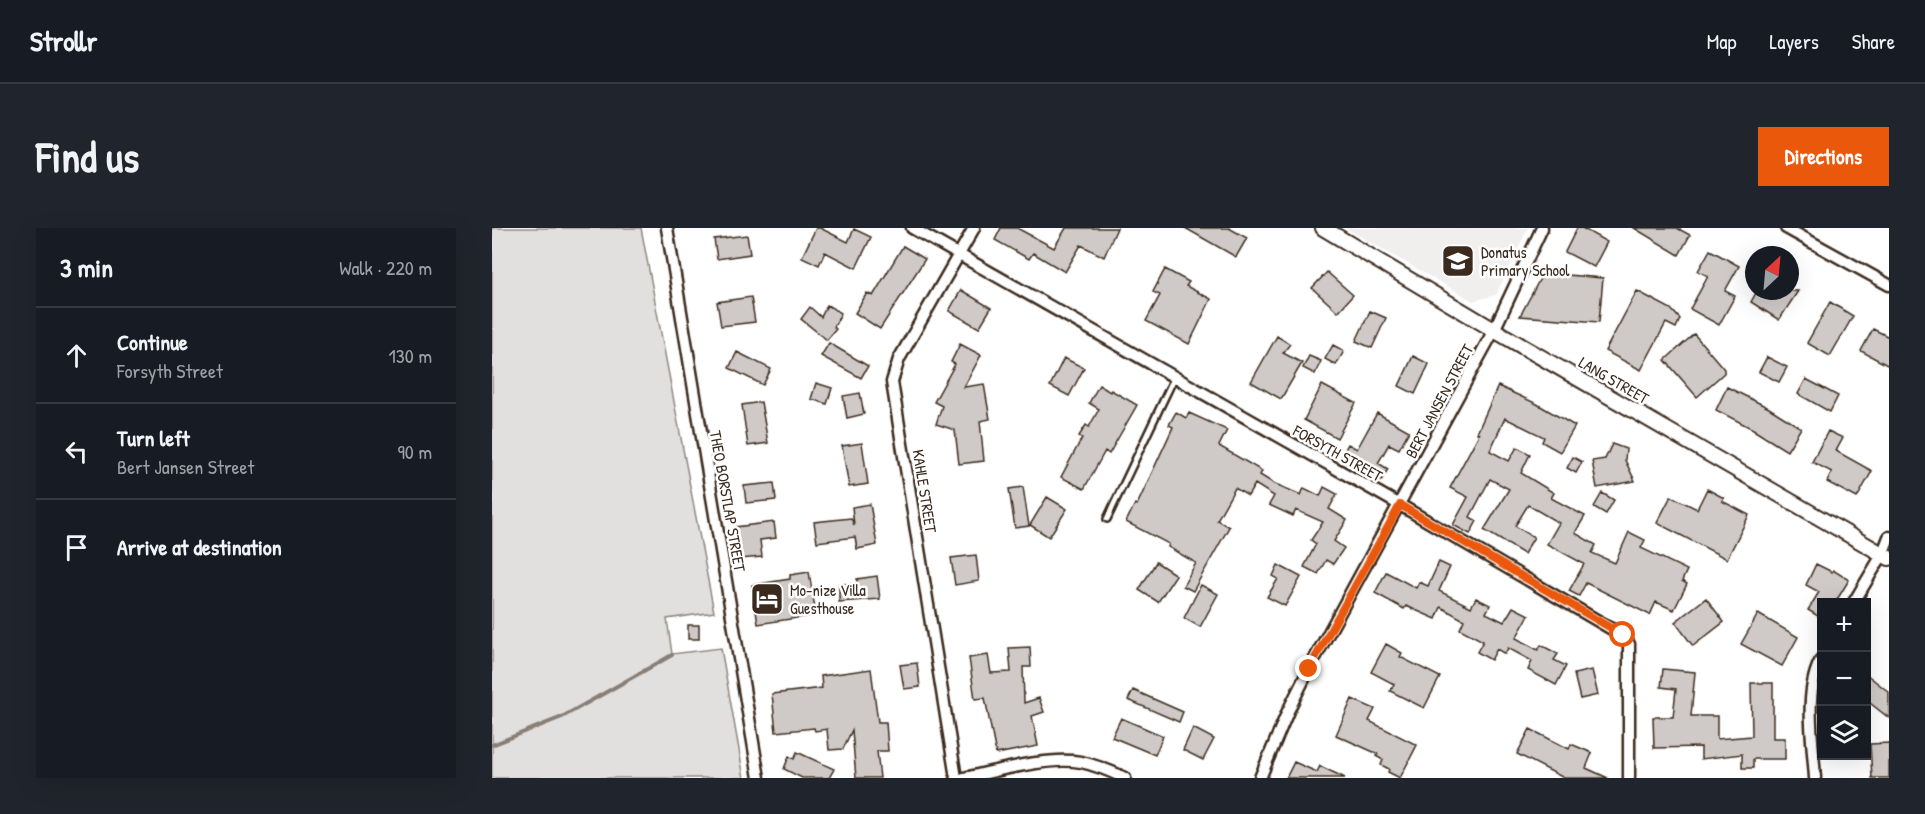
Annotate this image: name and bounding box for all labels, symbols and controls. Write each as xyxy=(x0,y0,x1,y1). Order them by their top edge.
text: Strollr xyxy=(30,22,97,60)
text: Map xyxy=(1707,27,1736,56)
text: Layers xyxy=(1769,27,1819,56)
text: Share xyxy=(1852,27,1895,56)
button: Directions xyxy=(1758,127,1889,186)
text: Find us xyxy=(36,128,139,185)
place label: Donatus Primary School xyxy=(1481,241,1570,281)
school or university icon: Donatus Primary School xyxy=(1440,243,1476,279)
north arrow xyxy=(1745,246,1799,300)
text: 3 min xyxy=(60,250,113,285)
text: Walk · 220 m xyxy=(339,254,432,281)
text: Continue xyxy=(117,327,188,357)
icon: ahead xyxy=(60,339,93,372)
street label: BERT JANSEN STREET xyxy=(1400,340,1479,462)
text: 130 m xyxy=(389,342,432,369)
street label: LANG STREET xyxy=(1575,351,1653,409)
text: Forsyth Street xyxy=(117,357,223,384)
street label: FORSYTH STREET xyxy=(1289,419,1387,487)
text: Turn left xyxy=(117,423,190,453)
street label: THEO BORSTLAP STREET xyxy=(705,429,751,574)
icon: left xyxy=(60,435,93,468)
text: 90 m xyxy=(398,438,432,465)
street label: KAHLE STREET xyxy=(908,448,943,535)
text: Bert Jansen Street xyxy=(117,453,254,480)
icon: arrive xyxy=(60,531,93,564)
text: Arrive at destination xyxy=(117,532,282,562)
place label: Mo-nize Villa Guesthouse xyxy=(790,579,866,619)
hotel icon: Mo-nize Villa Guesthouse xyxy=(749,581,785,617)
map controls xyxy=(1817,598,1871,760)
button: + xyxy=(1817,598,1871,652)
route start xyxy=(1609,621,1635,647)
button: − xyxy=(1817,652,1871,706)
route end xyxy=(1295,655,1321,681)
button: layers xyxy=(1817,706,1871,760)

